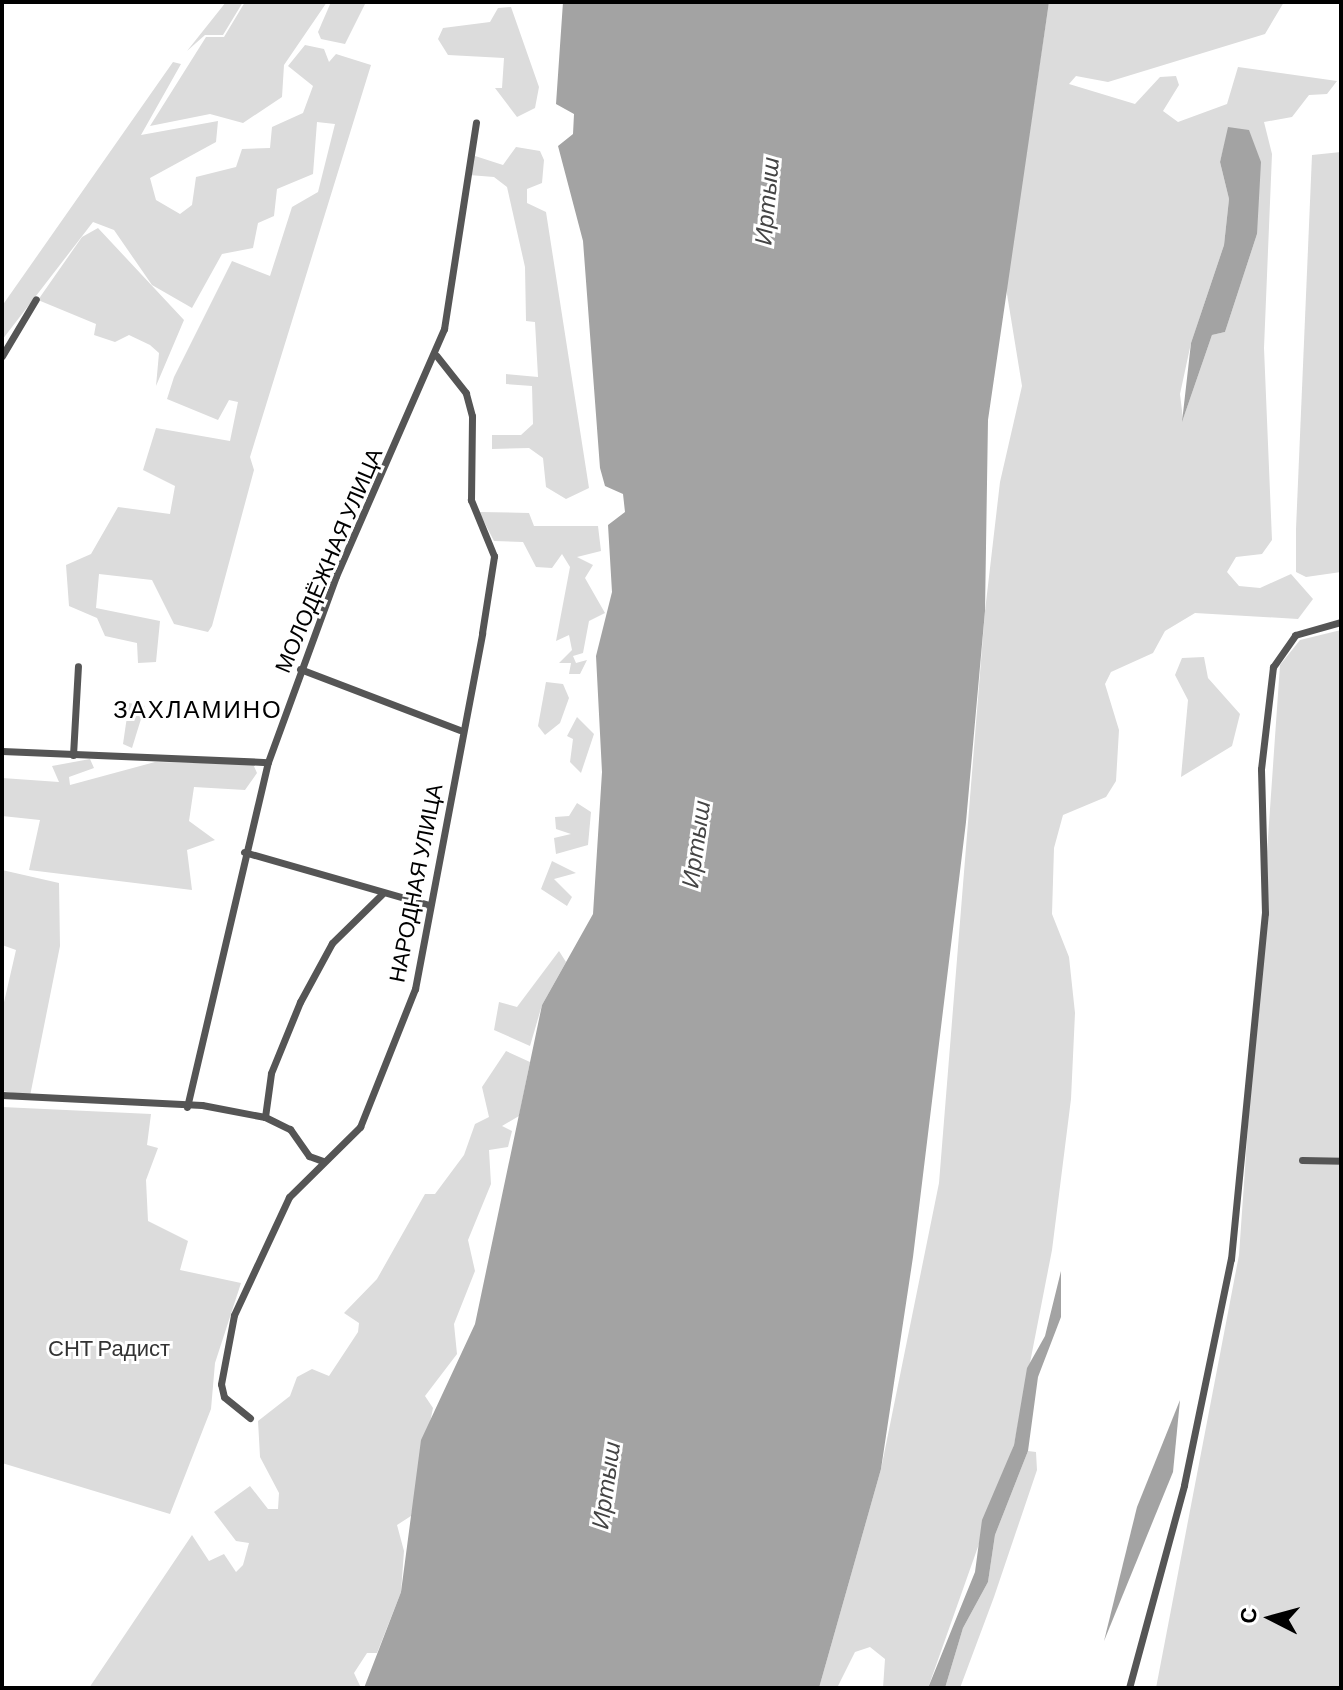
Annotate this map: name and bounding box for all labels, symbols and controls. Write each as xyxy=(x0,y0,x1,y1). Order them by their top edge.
water label: Иртыш xyxy=(748,156,784,246)
street label: МОЛОДЁЖНАЯ УЛИЦА xyxy=(269,444,387,676)
district label: ЗАХЛАМИНО xyxy=(113,695,283,723)
street label: НАРОДНАЯ УЛИЦА xyxy=(383,782,447,984)
water label: Иртыш xyxy=(675,798,715,890)
park label: СНТ Радист xyxy=(48,1335,170,1361)
water label: Иртыш xyxy=(585,1439,625,1531)
north arrow xyxy=(1231,1578,1311,1658)
text: С xyxy=(1233,1606,1261,1625)

